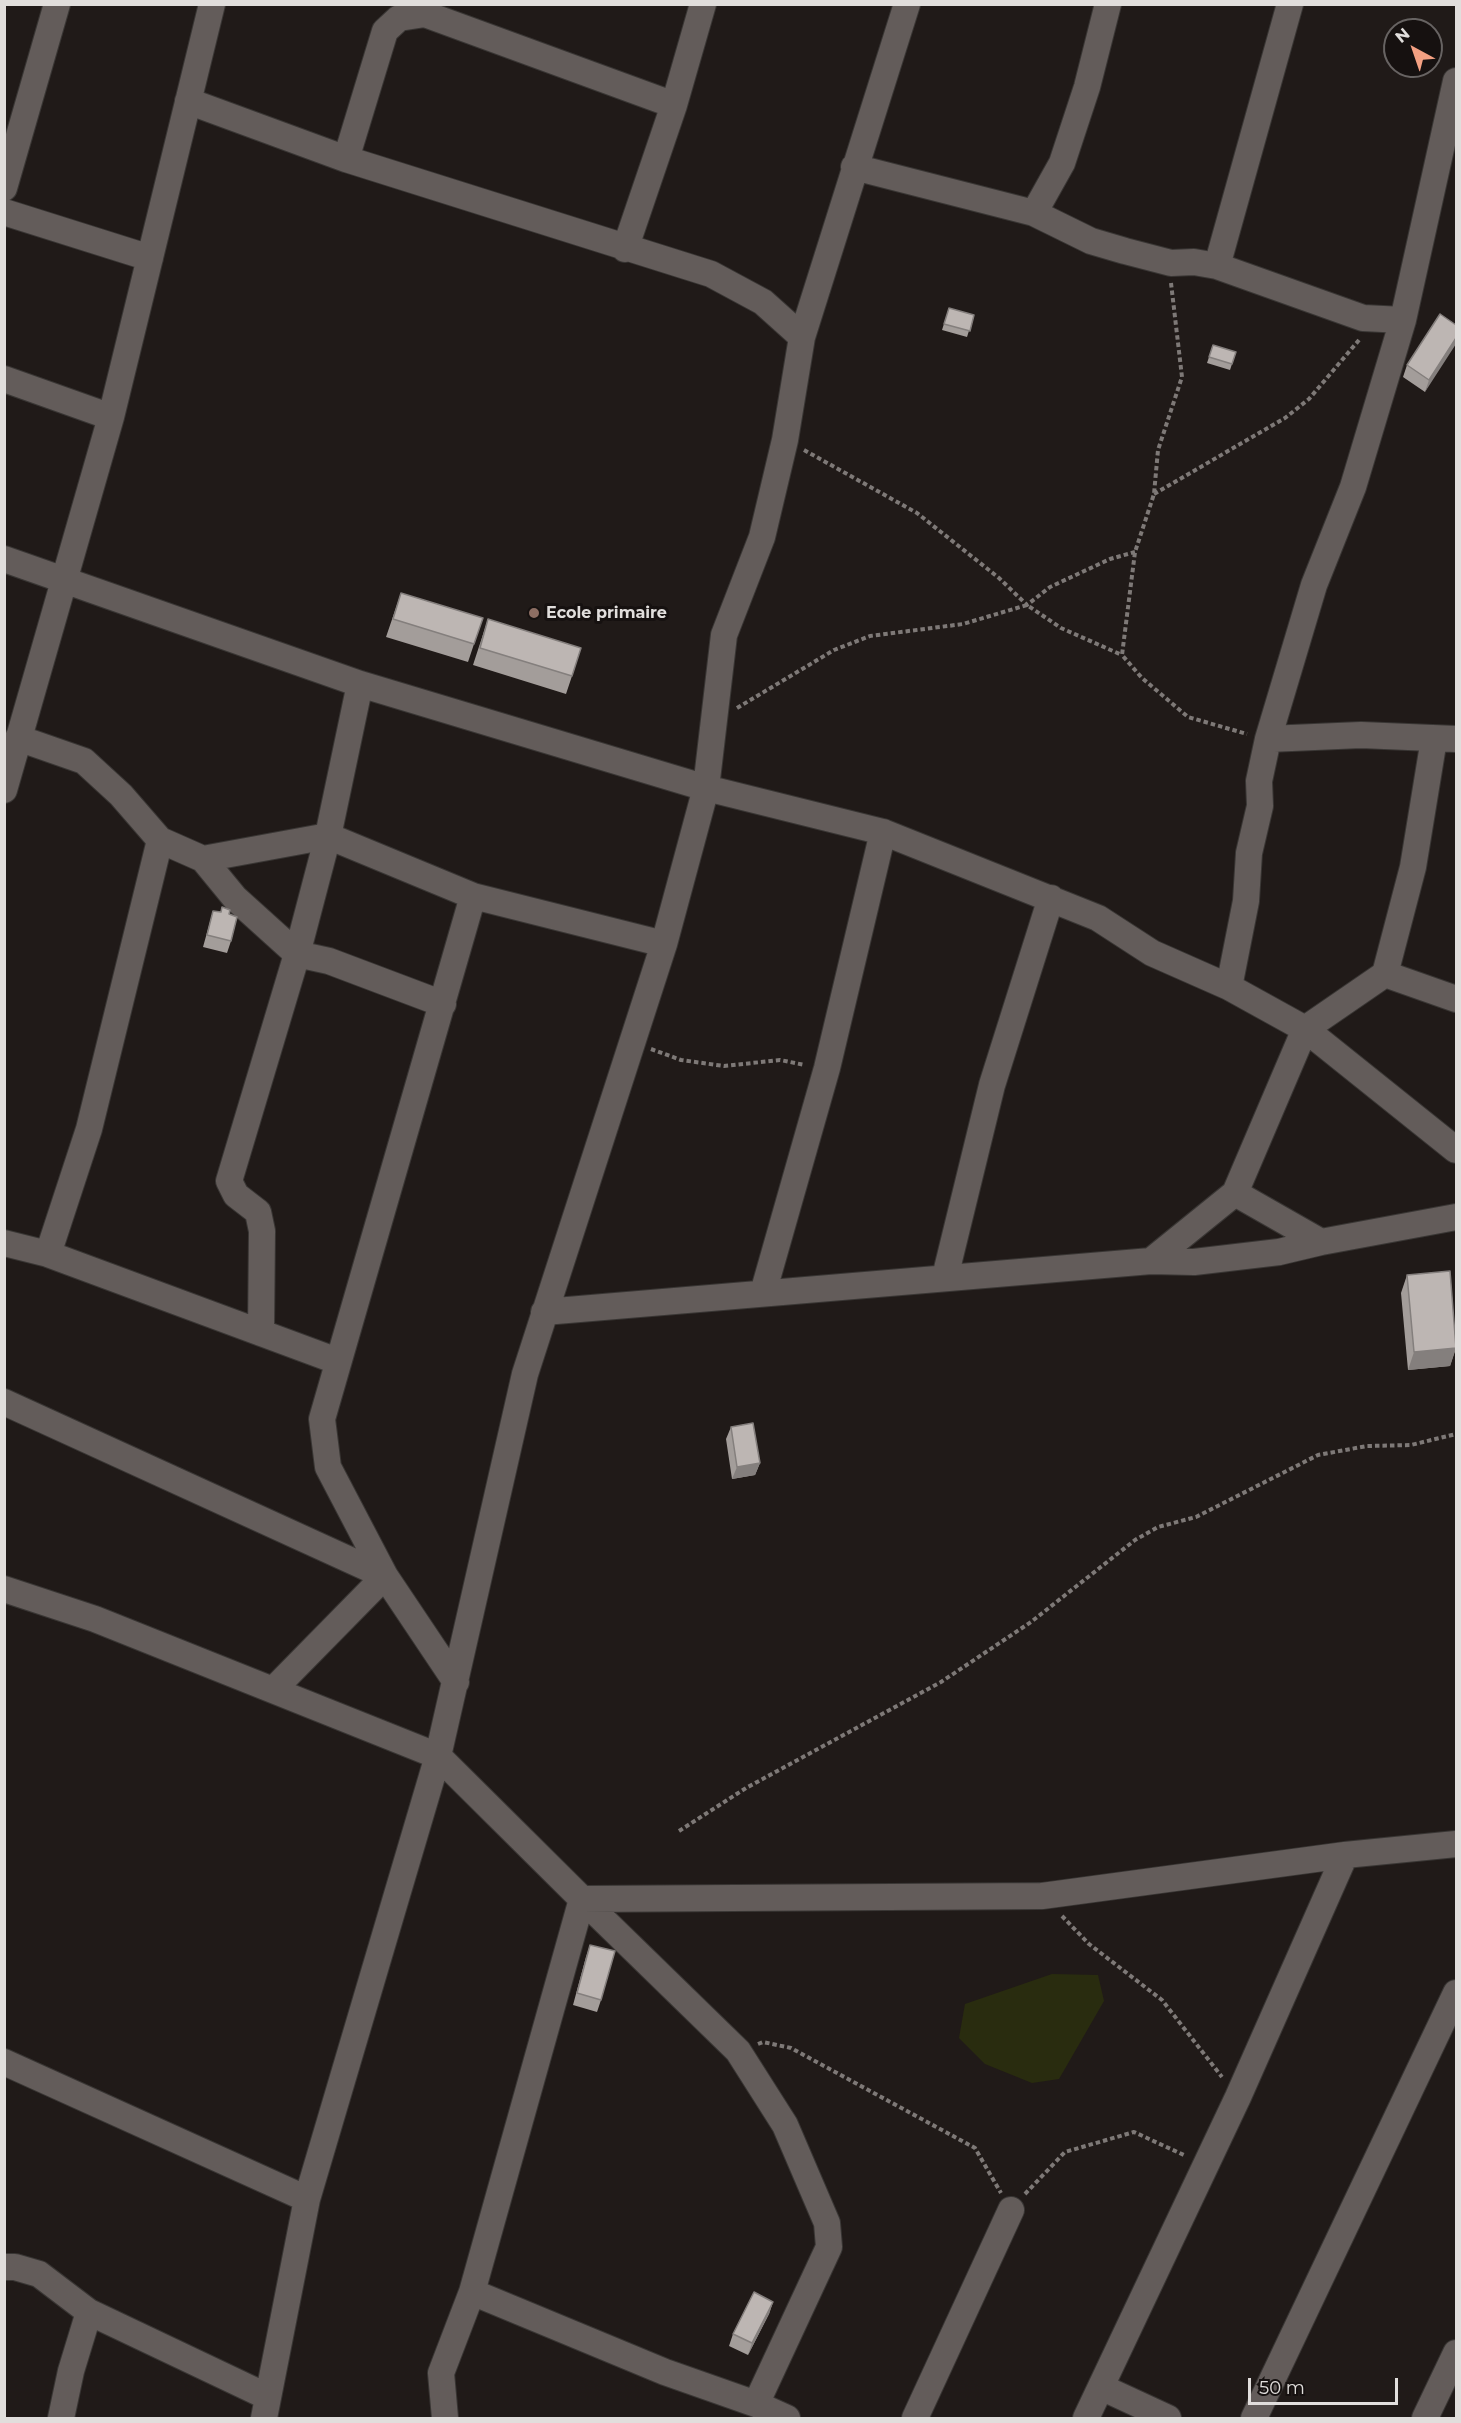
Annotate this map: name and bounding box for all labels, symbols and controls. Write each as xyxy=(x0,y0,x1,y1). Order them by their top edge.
north arrow xyxy=(1383,18,1443,78)
text: N xyxy=(1391,24,1413,47)
place label: Ecole primaire xyxy=(546,603,667,623)
marker: Ecole primaire xyxy=(527,606,541,620)
scale bar xyxy=(1251,2366,1401,2404)
text: 50 m xyxy=(1259,2377,1305,2399)

